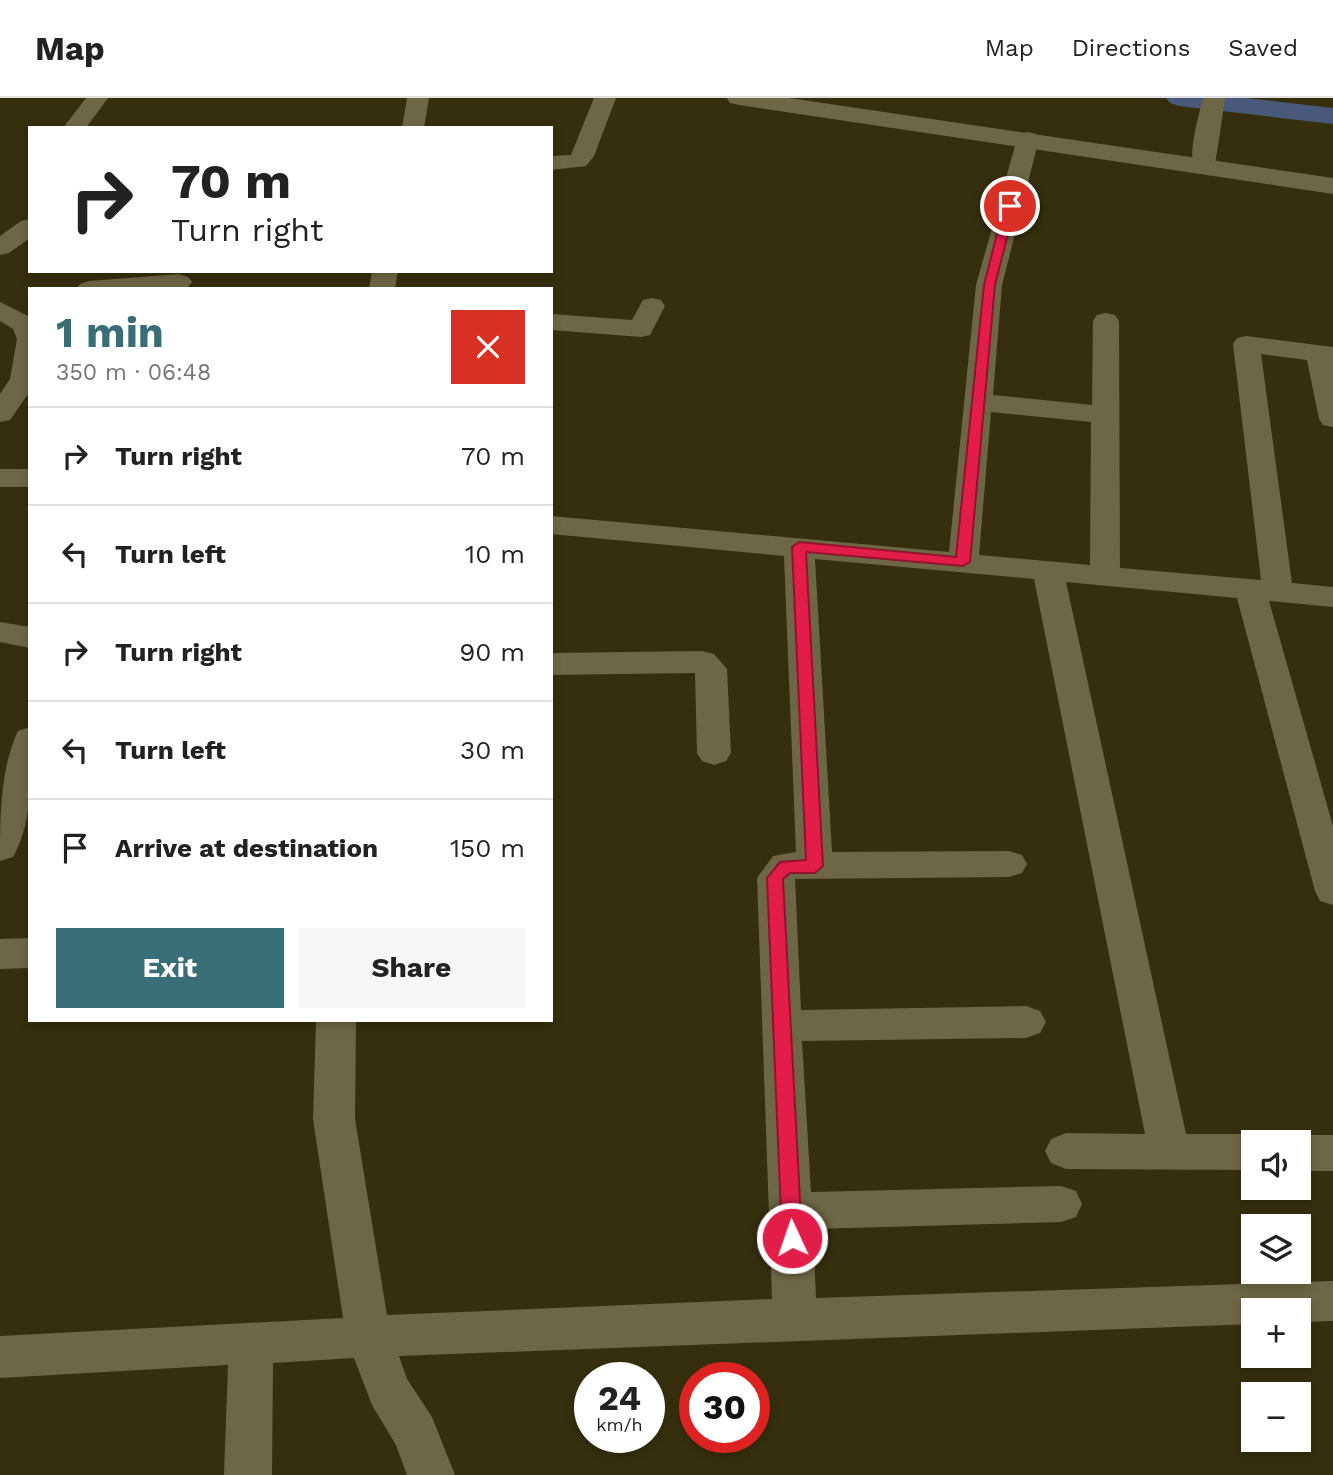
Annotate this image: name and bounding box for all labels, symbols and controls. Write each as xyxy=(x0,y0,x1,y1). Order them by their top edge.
text: Map xyxy=(35,29,105,68)
text: Map xyxy=(985,34,1034,62)
text: Directions xyxy=(1072,34,1190,62)
text: Saved xyxy=(1228,34,1298,62)
text: 70 m xyxy=(171,152,291,210)
icon: right xyxy=(56,154,147,245)
pin xyxy=(980,176,1040,236)
icon: arrive xyxy=(991,187,1029,225)
text: Turn right xyxy=(171,211,323,249)
text: 1 min xyxy=(56,308,164,357)
button: close xyxy=(451,310,525,384)
text: 350 m · 06:48 xyxy=(56,359,211,386)
icon: right xyxy=(56,437,94,475)
text: Turn right xyxy=(115,441,242,471)
text: 70 m xyxy=(461,441,525,471)
icon: left xyxy=(56,535,94,573)
text: Turn left xyxy=(115,539,226,569)
text: 10 m xyxy=(465,539,525,569)
icon: right xyxy=(56,633,94,671)
text: Turn right xyxy=(115,637,242,667)
text: 90 m xyxy=(459,637,525,667)
icon: left xyxy=(56,731,94,769)
text: Turn left xyxy=(115,735,226,765)
text: 30 m xyxy=(460,735,525,765)
icon: arrive xyxy=(56,829,94,867)
text: Arrive at destination xyxy=(115,833,378,863)
text: 150 m xyxy=(450,833,525,863)
button: Exit xyxy=(56,928,284,1008)
button: Share xyxy=(298,928,525,1008)
map controls xyxy=(1241,1130,1311,1452)
button: sound xyxy=(1241,1130,1311,1200)
position arrow xyxy=(755,1201,829,1275)
button: layers xyxy=(1241,1214,1311,1284)
button: + xyxy=(1241,1298,1311,1368)
speed limit sign: 30 xyxy=(679,1362,770,1453)
text: 24 xyxy=(598,1377,641,1419)
button: − xyxy=(1241,1382,1311,1452)
text: km/h xyxy=(596,1414,643,1435)

